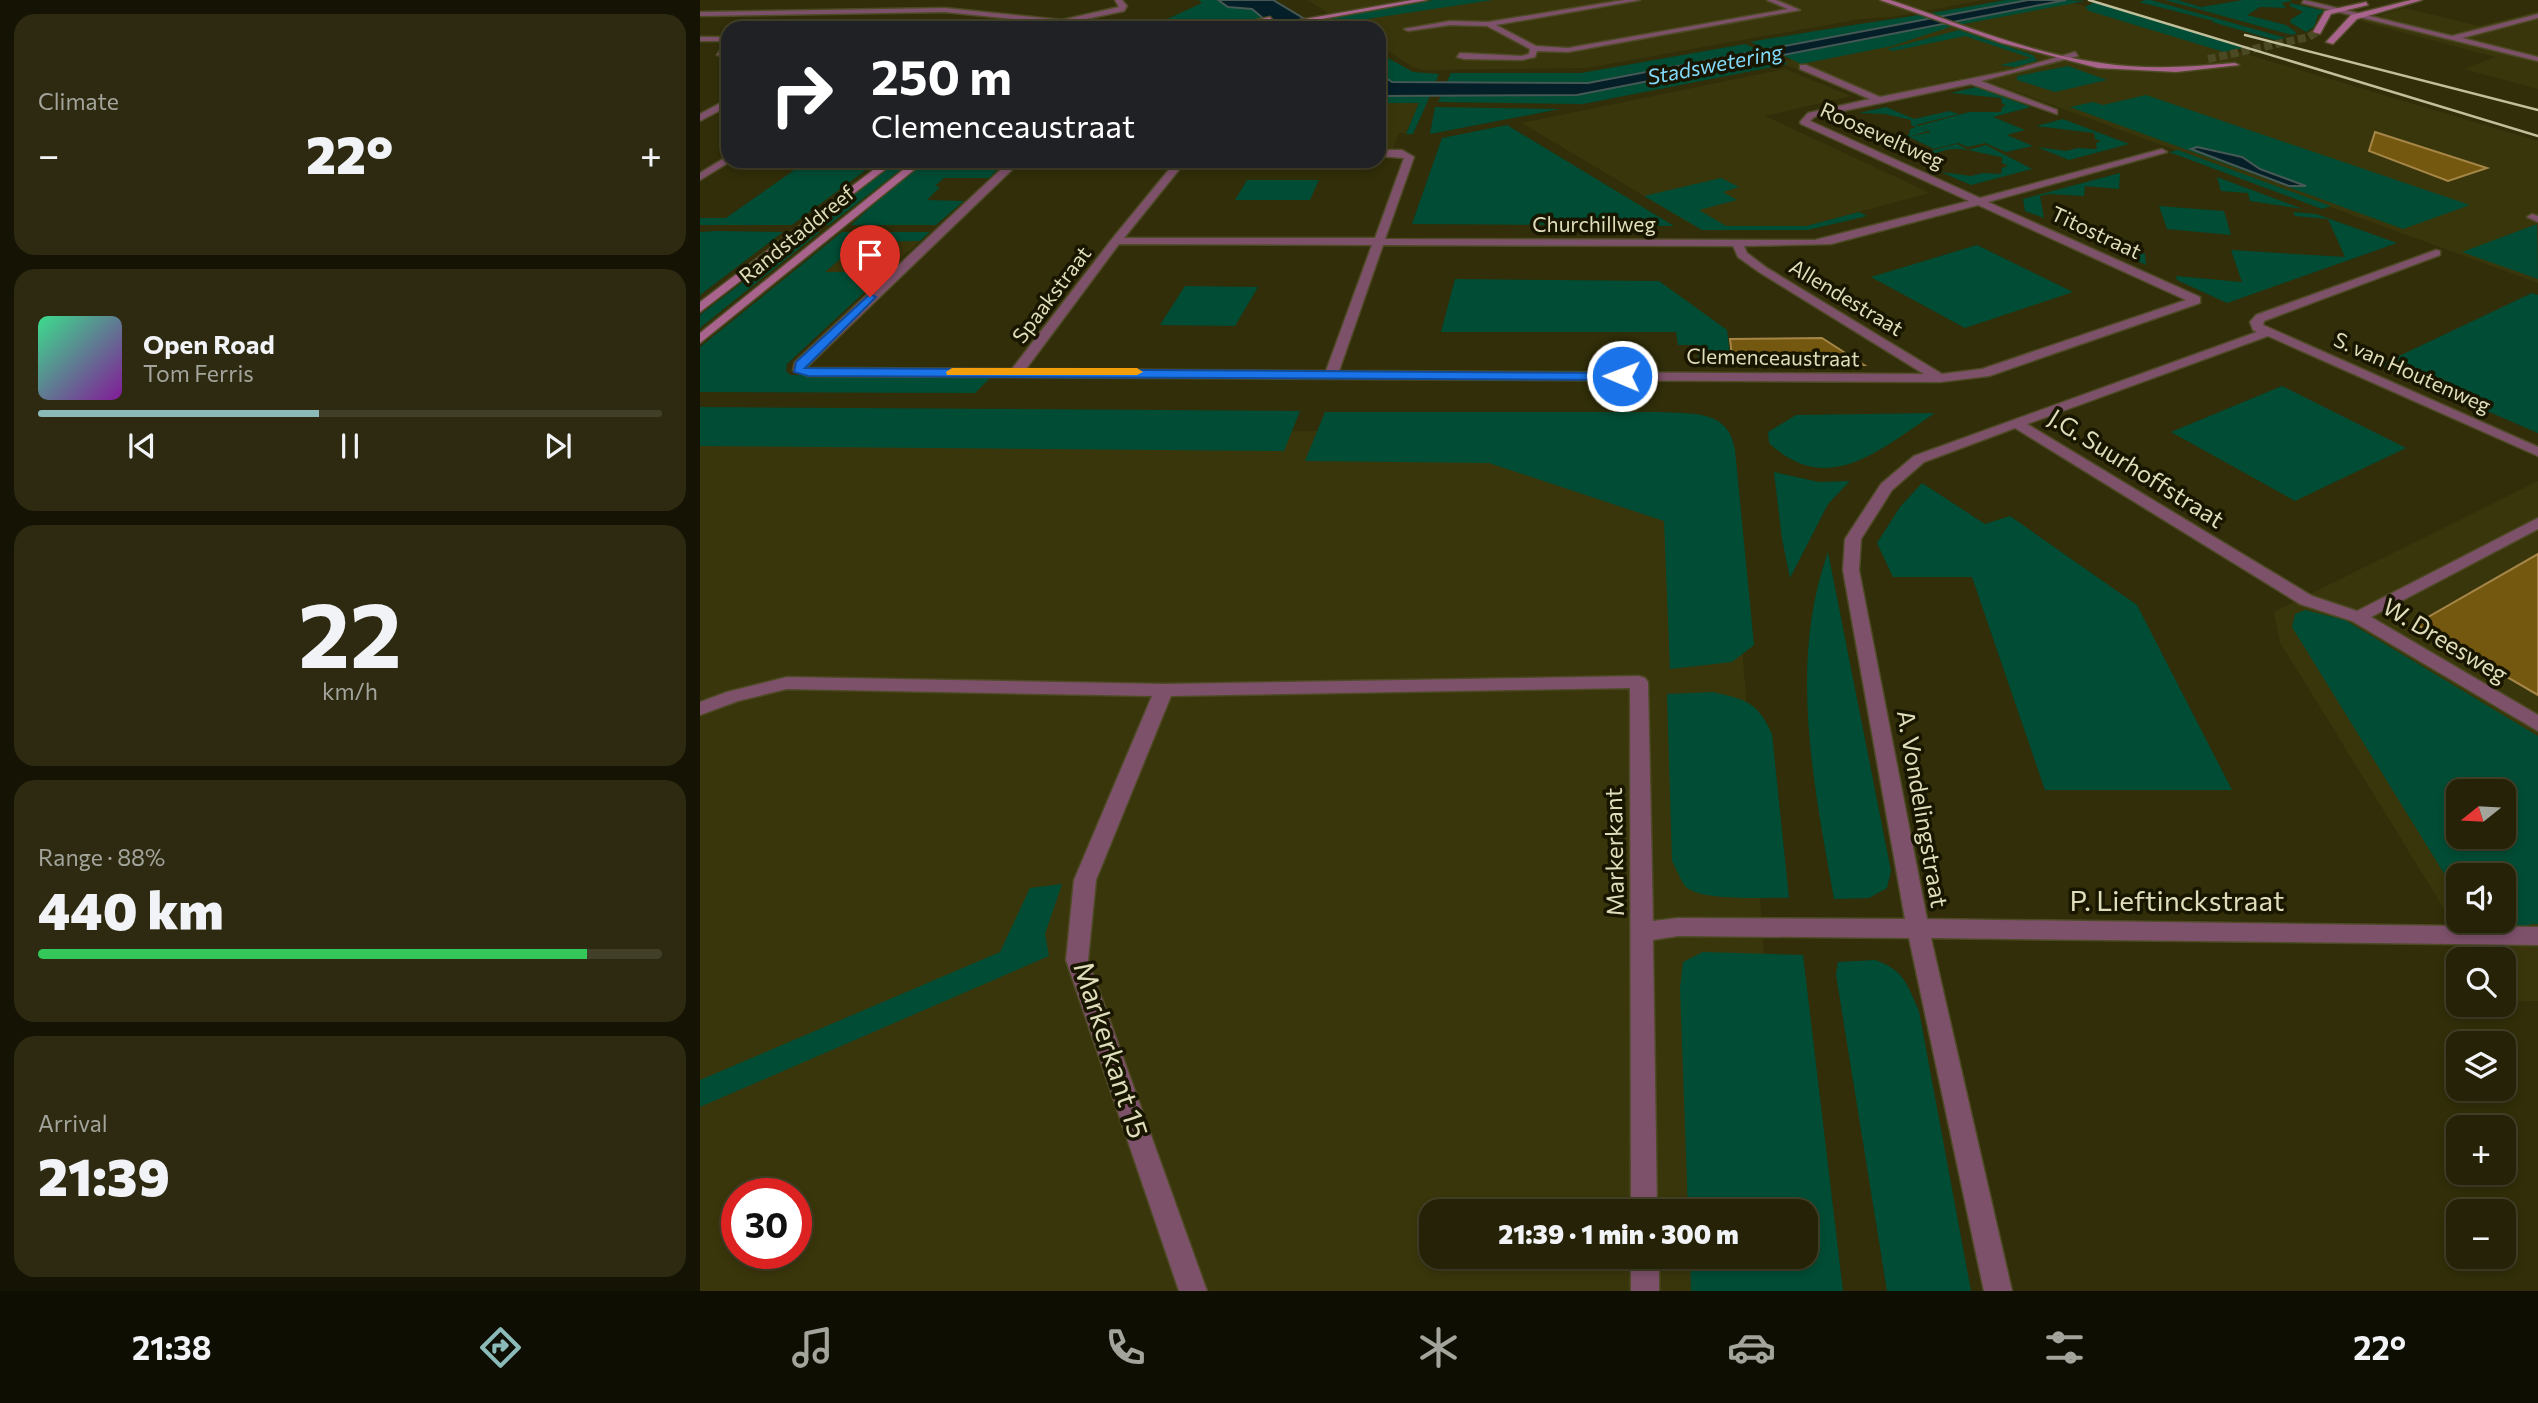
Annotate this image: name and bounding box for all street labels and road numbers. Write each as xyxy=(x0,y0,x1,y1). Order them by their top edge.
street label: Rooseveltweg xyxy=(1817,96,1948,173)
street label: Randstaddreef xyxy=(733,179,859,288)
street label: Titostraat xyxy=(2048,200,2146,263)
street label: Churchillweg xyxy=(1532,211,1656,236)
street label: Spaakstraat xyxy=(1006,241,1095,348)
street label: Allendestraat xyxy=(1785,253,1908,340)
street label: S. van Houtenweg xyxy=(2330,326,2495,417)
street label: Clemenceaustraat xyxy=(1686,342,1860,371)
street label: J.G. Suurhoffstraat xyxy=(2044,402,2230,533)
street label: W. Dreesweg xyxy=(2378,591,2514,688)
street label: A. Vondelingstraat xyxy=(1892,708,1955,910)
street label: Markerkant xyxy=(1598,787,1629,917)
street label: P. Lieftinckstraat xyxy=(2069,883,2285,917)
street label: Markerkant 15 xyxy=(1067,957,1156,1142)

